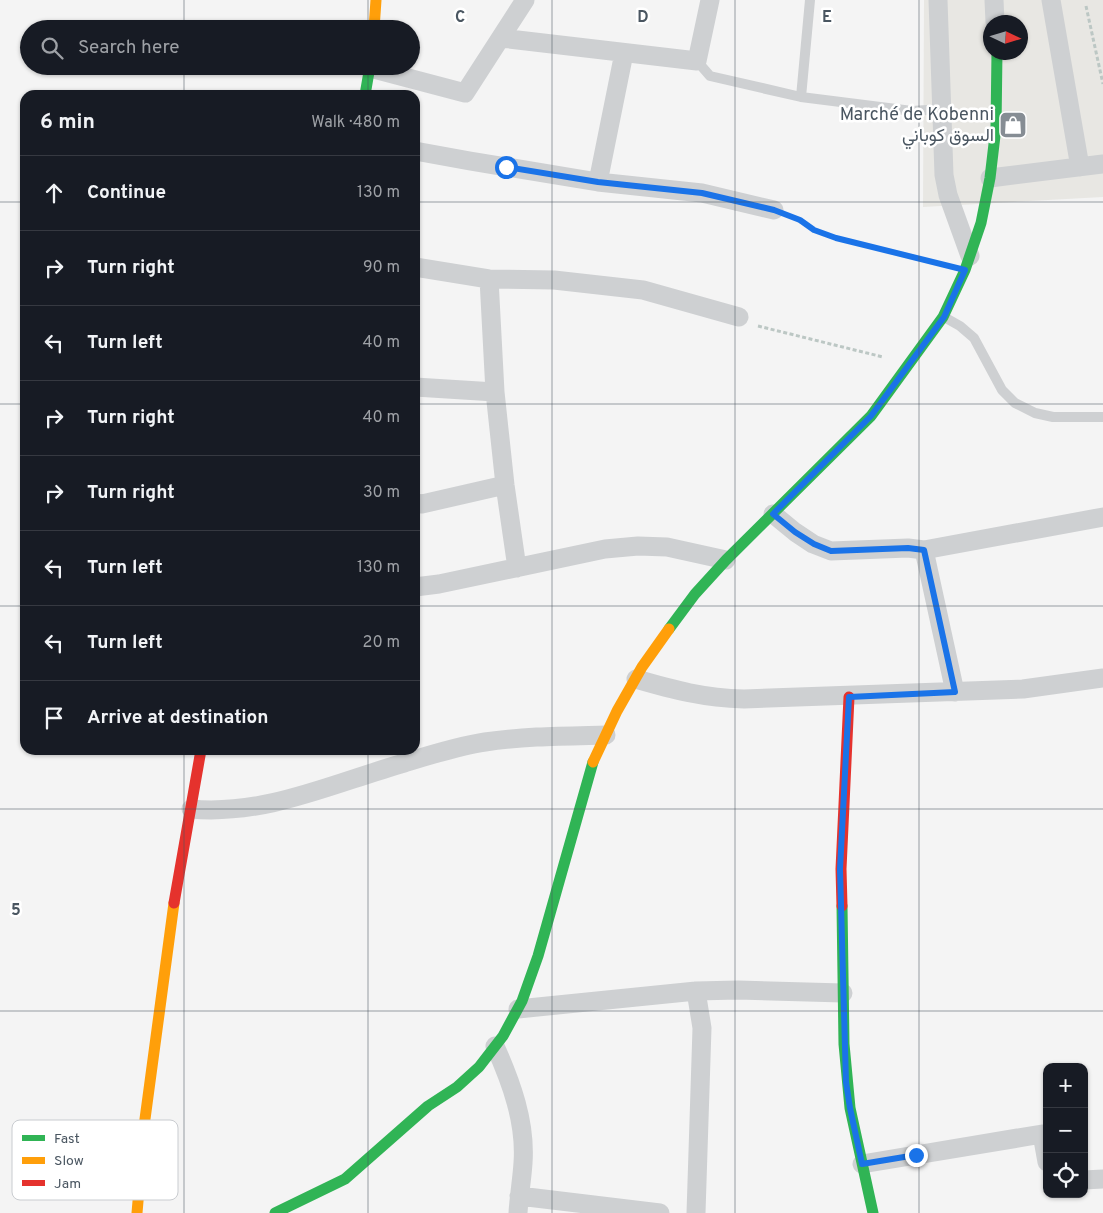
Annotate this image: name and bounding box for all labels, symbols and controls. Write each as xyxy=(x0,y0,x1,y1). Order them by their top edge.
text: C xyxy=(455,8,465,28)
text: D xyxy=(637,8,649,28)
text: E xyxy=(822,8,832,28)
north arrow xyxy=(983,15,1028,60)
search box xyxy=(20,20,420,75)
icon: search xyxy=(38,34,66,62)
text: Search here xyxy=(78,36,180,60)
place label: Marché de Kobenni السوق كوباني xyxy=(840,104,994,150)
text: 6 min xyxy=(40,109,95,136)
shop icon: Marché de Kobenni السوق كوباني xyxy=(998,110,1028,140)
text: Walk · 480 m xyxy=(311,113,400,133)
route start xyxy=(495,156,518,179)
icon: ahead xyxy=(40,179,68,207)
text: Continue xyxy=(87,181,166,205)
text: 130 m xyxy=(357,183,400,203)
icon: right xyxy=(40,254,68,282)
text: Turn right xyxy=(87,256,175,280)
text: 90 m xyxy=(363,258,400,278)
icon: left xyxy=(40,329,68,357)
text: Turn left xyxy=(87,331,163,355)
text: 40 m xyxy=(362,333,400,353)
icon: right xyxy=(40,404,68,432)
text: Turn right xyxy=(87,406,175,430)
text: 40 m xyxy=(362,408,400,428)
icon: right xyxy=(40,479,68,507)
text: Turn right xyxy=(87,481,175,505)
text: 30 m xyxy=(363,483,400,503)
icon: left xyxy=(40,554,68,582)
text: Turn left xyxy=(87,556,163,580)
text: 130 m xyxy=(357,558,400,578)
icon: left xyxy=(40,629,68,657)
text: Turn left xyxy=(87,631,163,655)
text: 20 m xyxy=(363,633,400,653)
icon: arrive xyxy=(40,704,68,732)
text: Arrive at destination xyxy=(87,706,268,730)
text: 5 xyxy=(11,901,21,921)
map controls xyxy=(1043,1063,1088,1198)
button: + xyxy=(1043,1063,1088,1108)
button: − xyxy=(1043,1108,1088,1153)
legend xyxy=(12,1120,178,1200)
text: Fast xyxy=(54,1131,80,1148)
route end xyxy=(905,1144,928,1167)
text: Slow xyxy=(54,1153,84,1170)
button: locate xyxy=(1043,1153,1088,1198)
text: Jam xyxy=(54,1176,81,1193)

